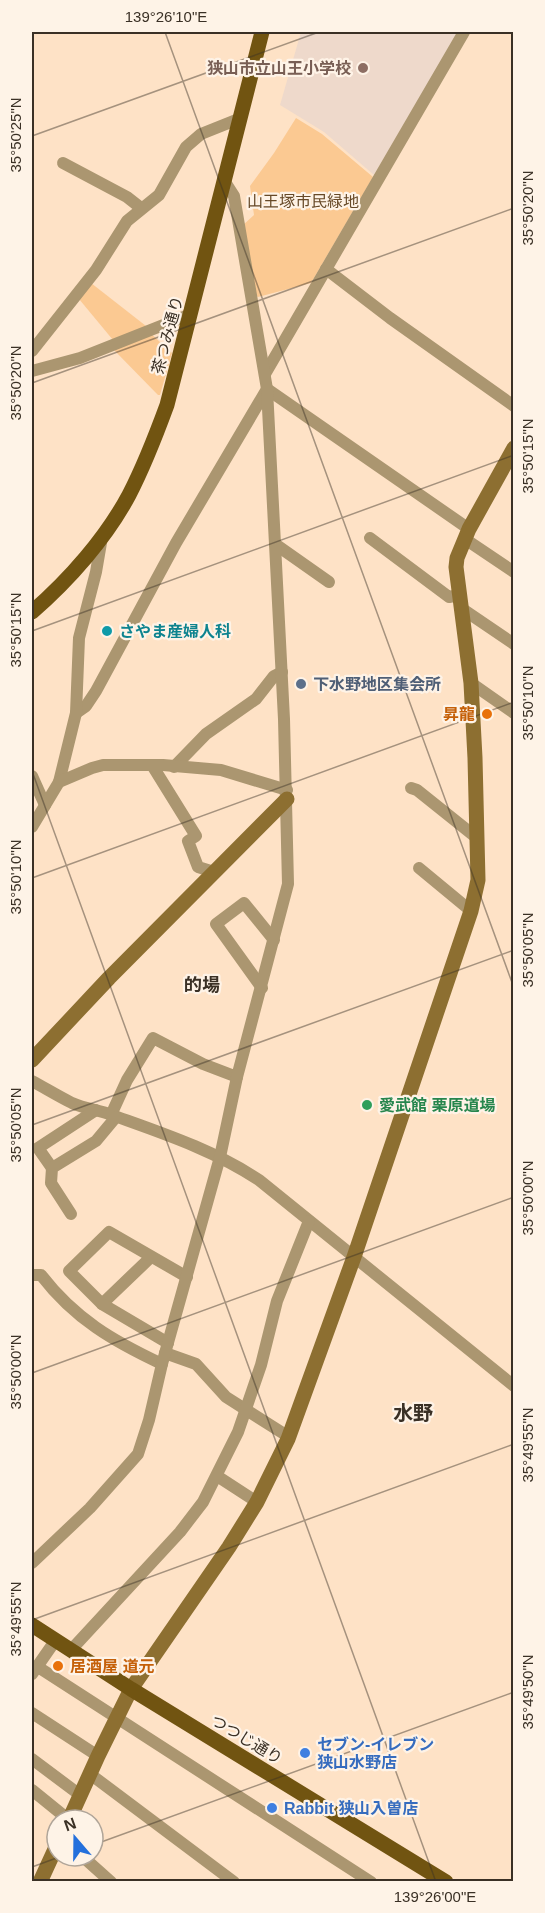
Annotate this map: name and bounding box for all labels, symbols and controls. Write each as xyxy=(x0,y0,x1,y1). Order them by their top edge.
text: 139°26'10"E xyxy=(125,8,207,25)
place label: 狭山市立山王小学校 xyxy=(207,60,351,77)
marker: 狭山市立山王小学校 xyxy=(356,61,370,75)
text: 35°50'25"N xyxy=(7,97,24,173)
text: 35°50'20"N xyxy=(519,170,536,246)
park label: 山王塚市民緑地 xyxy=(247,193,359,210)
street label: 茶つみ通り xyxy=(149,294,186,376)
text: 35°50'20"N xyxy=(7,345,24,421)
text: 35°50'15"N xyxy=(519,418,536,494)
text: 35°50'15"N xyxy=(7,592,24,668)
place label: さやま産婦人科 xyxy=(119,623,231,640)
marker: さやま産婦人科 xyxy=(100,624,114,638)
text: 35°50'10"N xyxy=(519,665,536,741)
place label: 下水野地区集会所 xyxy=(313,676,441,693)
marker: 下水野地区集会所 xyxy=(294,677,308,691)
place label: 昇龍 xyxy=(443,706,475,723)
marker: 昇龍 xyxy=(480,707,494,721)
text: 35°50'10"N xyxy=(7,839,24,915)
text: 35°50'05"N xyxy=(519,912,536,988)
district label: 的場 xyxy=(184,975,220,995)
text: 35°50'05"N xyxy=(7,1087,24,1163)
place label: 愛武館 栗原道場 xyxy=(379,1097,495,1114)
marker: 愛武館 栗原道場 xyxy=(360,1098,374,1112)
text: 35°50'00"N xyxy=(519,1160,536,1236)
text: 35°50'00"N xyxy=(7,1334,24,1410)
district label: 水野 xyxy=(393,1402,433,1424)
text: 35°49'55"N xyxy=(519,1407,536,1483)
text: 35°49'55"N xyxy=(7,1581,24,1657)
text: 35°49'50"N xyxy=(519,1654,536,1730)
place label: 居酒屋 道元 xyxy=(70,1658,154,1675)
marker: 居酒屋 道元 xyxy=(51,1659,65,1673)
street label: つつじ通り xyxy=(208,1712,285,1767)
place label: セブン-イレブン 狭山水野店 xyxy=(317,1736,434,1771)
marker: セブン-イレブン 狭山水野店 xyxy=(298,1746,312,1760)
place label: Rabbit 狭山入曽店 xyxy=(284,1800,418,1817)
marker: Rabbit 狭山入曽店 xyxy=(265,1801,279,1815)
north arrow xyxy=(45,1808,105,1868)
text: N xyxy=(62,1814,78,1834)
text: 139°26'00"E xyxy=(394,1888,476,1905)

